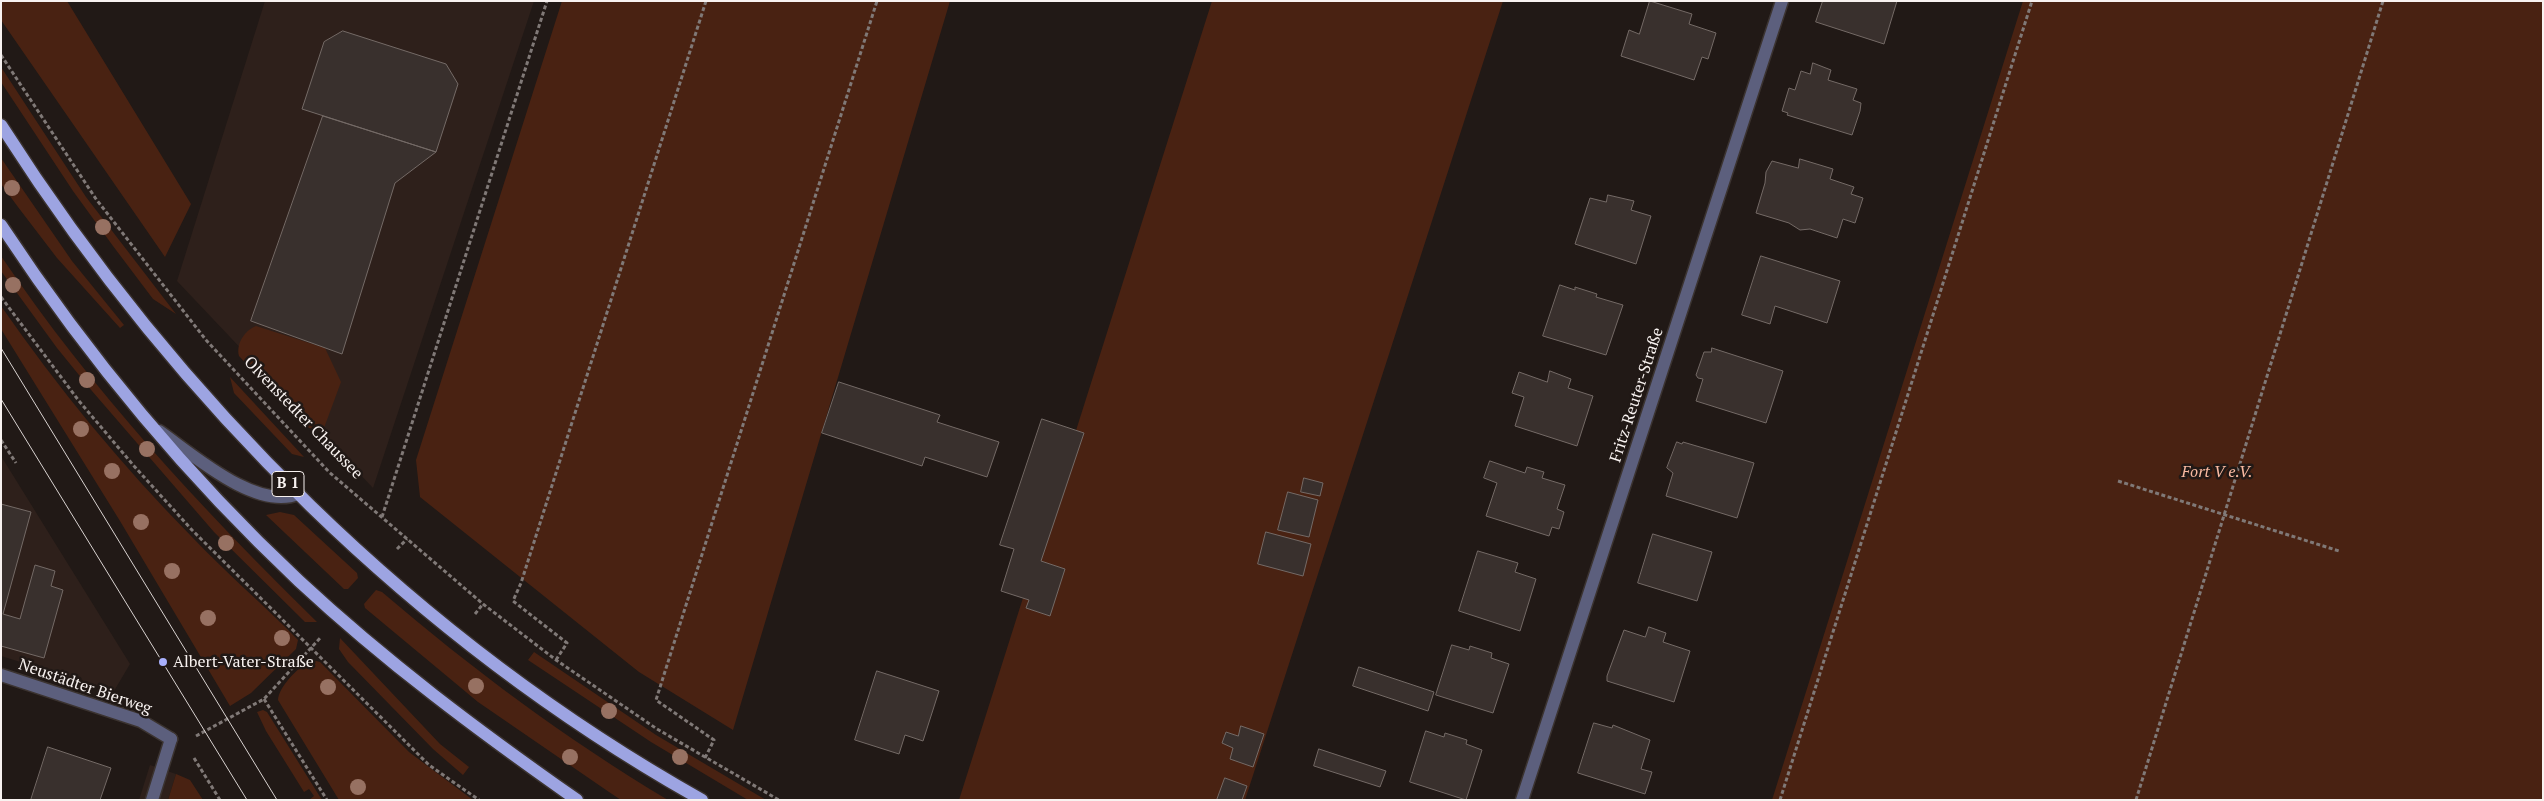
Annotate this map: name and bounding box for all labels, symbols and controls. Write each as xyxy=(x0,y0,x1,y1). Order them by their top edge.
street label: Fritz-Reuter-Straße xyxy=(1606,325,1668,465)
street label: Olvenstedter Chaussee xyxy=(240,353,366,483)
park label: Fort V e.V. xyxy=(2182,462,2252,482)
road number: B 1 xyxy=(272,472,304,496)
place label: Albert-Vater-Straße xyxy=(173,652,314,672)
street label: Neustädter Bierweg xyxy=(16,655,154,719)
marker: Albert-Vater-Straße xyxy=(157,656,169,668)

